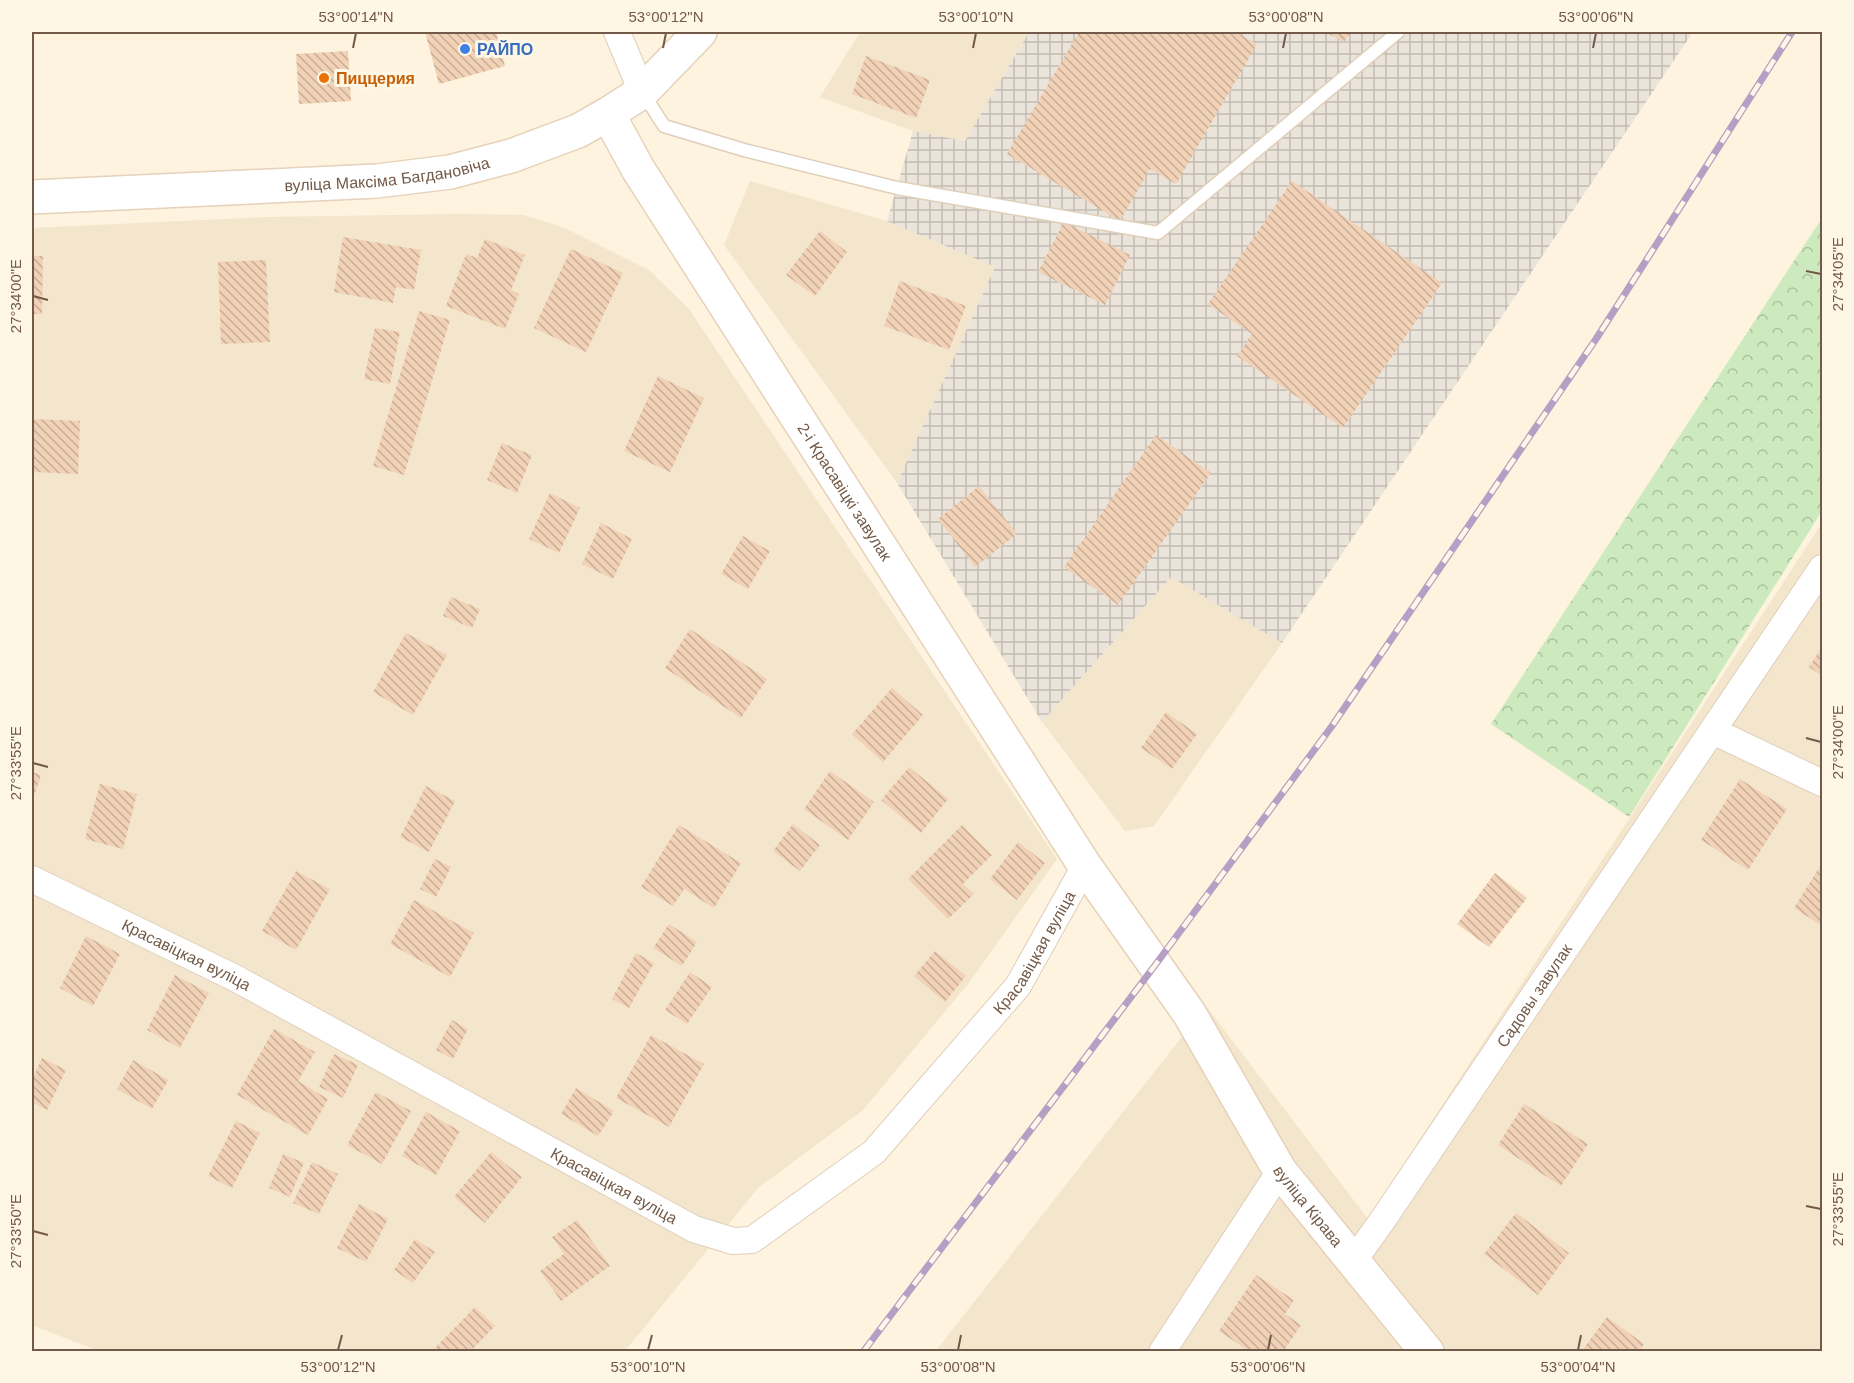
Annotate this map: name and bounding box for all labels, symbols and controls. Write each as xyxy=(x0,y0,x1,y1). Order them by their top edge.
text: 53°00'14"N xyxy=(318,8,394,25)
text: 53°00'12"N xyxy=(628,8,704,25)
text: 53°00'10"N xyxy=(938,8,1014,25)
text: 53°00'08"N xyxy=(1248,8,1324,25)
text: 53°00'06"N xyxy=(1558,8,1634,25)
place label: РАЙПО xyxy=(477,40,533,58)
marker: РАЙПО xyxy=(458,42,472,56)
place label: Пиццерия xyxy=(336,70,415,87)
marker: Пиццерия xyxy=(317,71,331,85)
street label: вуліца Максіма Багдановіча xyxy=(284,154,491,194)
text: 27°34'05"E xyxy=(1829,237,1846,311)
text: 27°34'00"E xyxy=(7,259,24,333)
street label: 2-і Красавіцкі завулак xyxy=(794,420,895,565)
text: 27°34'00"E xyxy=(1829,705,1846,779)
text: 27°33'55"E xyxy=(7,726,24,800)
street label: Красавіцкая вуліца xyxy=(990,888,1078,1017)
street label: Красавіцкая вуліца xyxy=(119,916,254,994)
street label: Садовы завулак xyxy=(1494,940,1576,1050)
street label: Красавіцкая вуліца xyxy=(548,1144,680,1227)
street label: вуліца Кірава xyxy=(1270,1163,1346,1250)
text: 27°33'55"E xyxy=(1829,1172,1846,1246)
text: 27°33'50"E xyxy=(7,1194,24,1268)
text: 53°00'12"N xyxy=(300,1358,376,1375)
text: 53°00'10"N xyxy=(610,1358,686,1375)
text: 53°00'08"N xyxy=(920,1358,996,1375)
text: 53°00'06"N xyxy=(1230,1358,1306,1375)
text: 53°00'04"N xyxy=(1540,1358,1616,1375)

